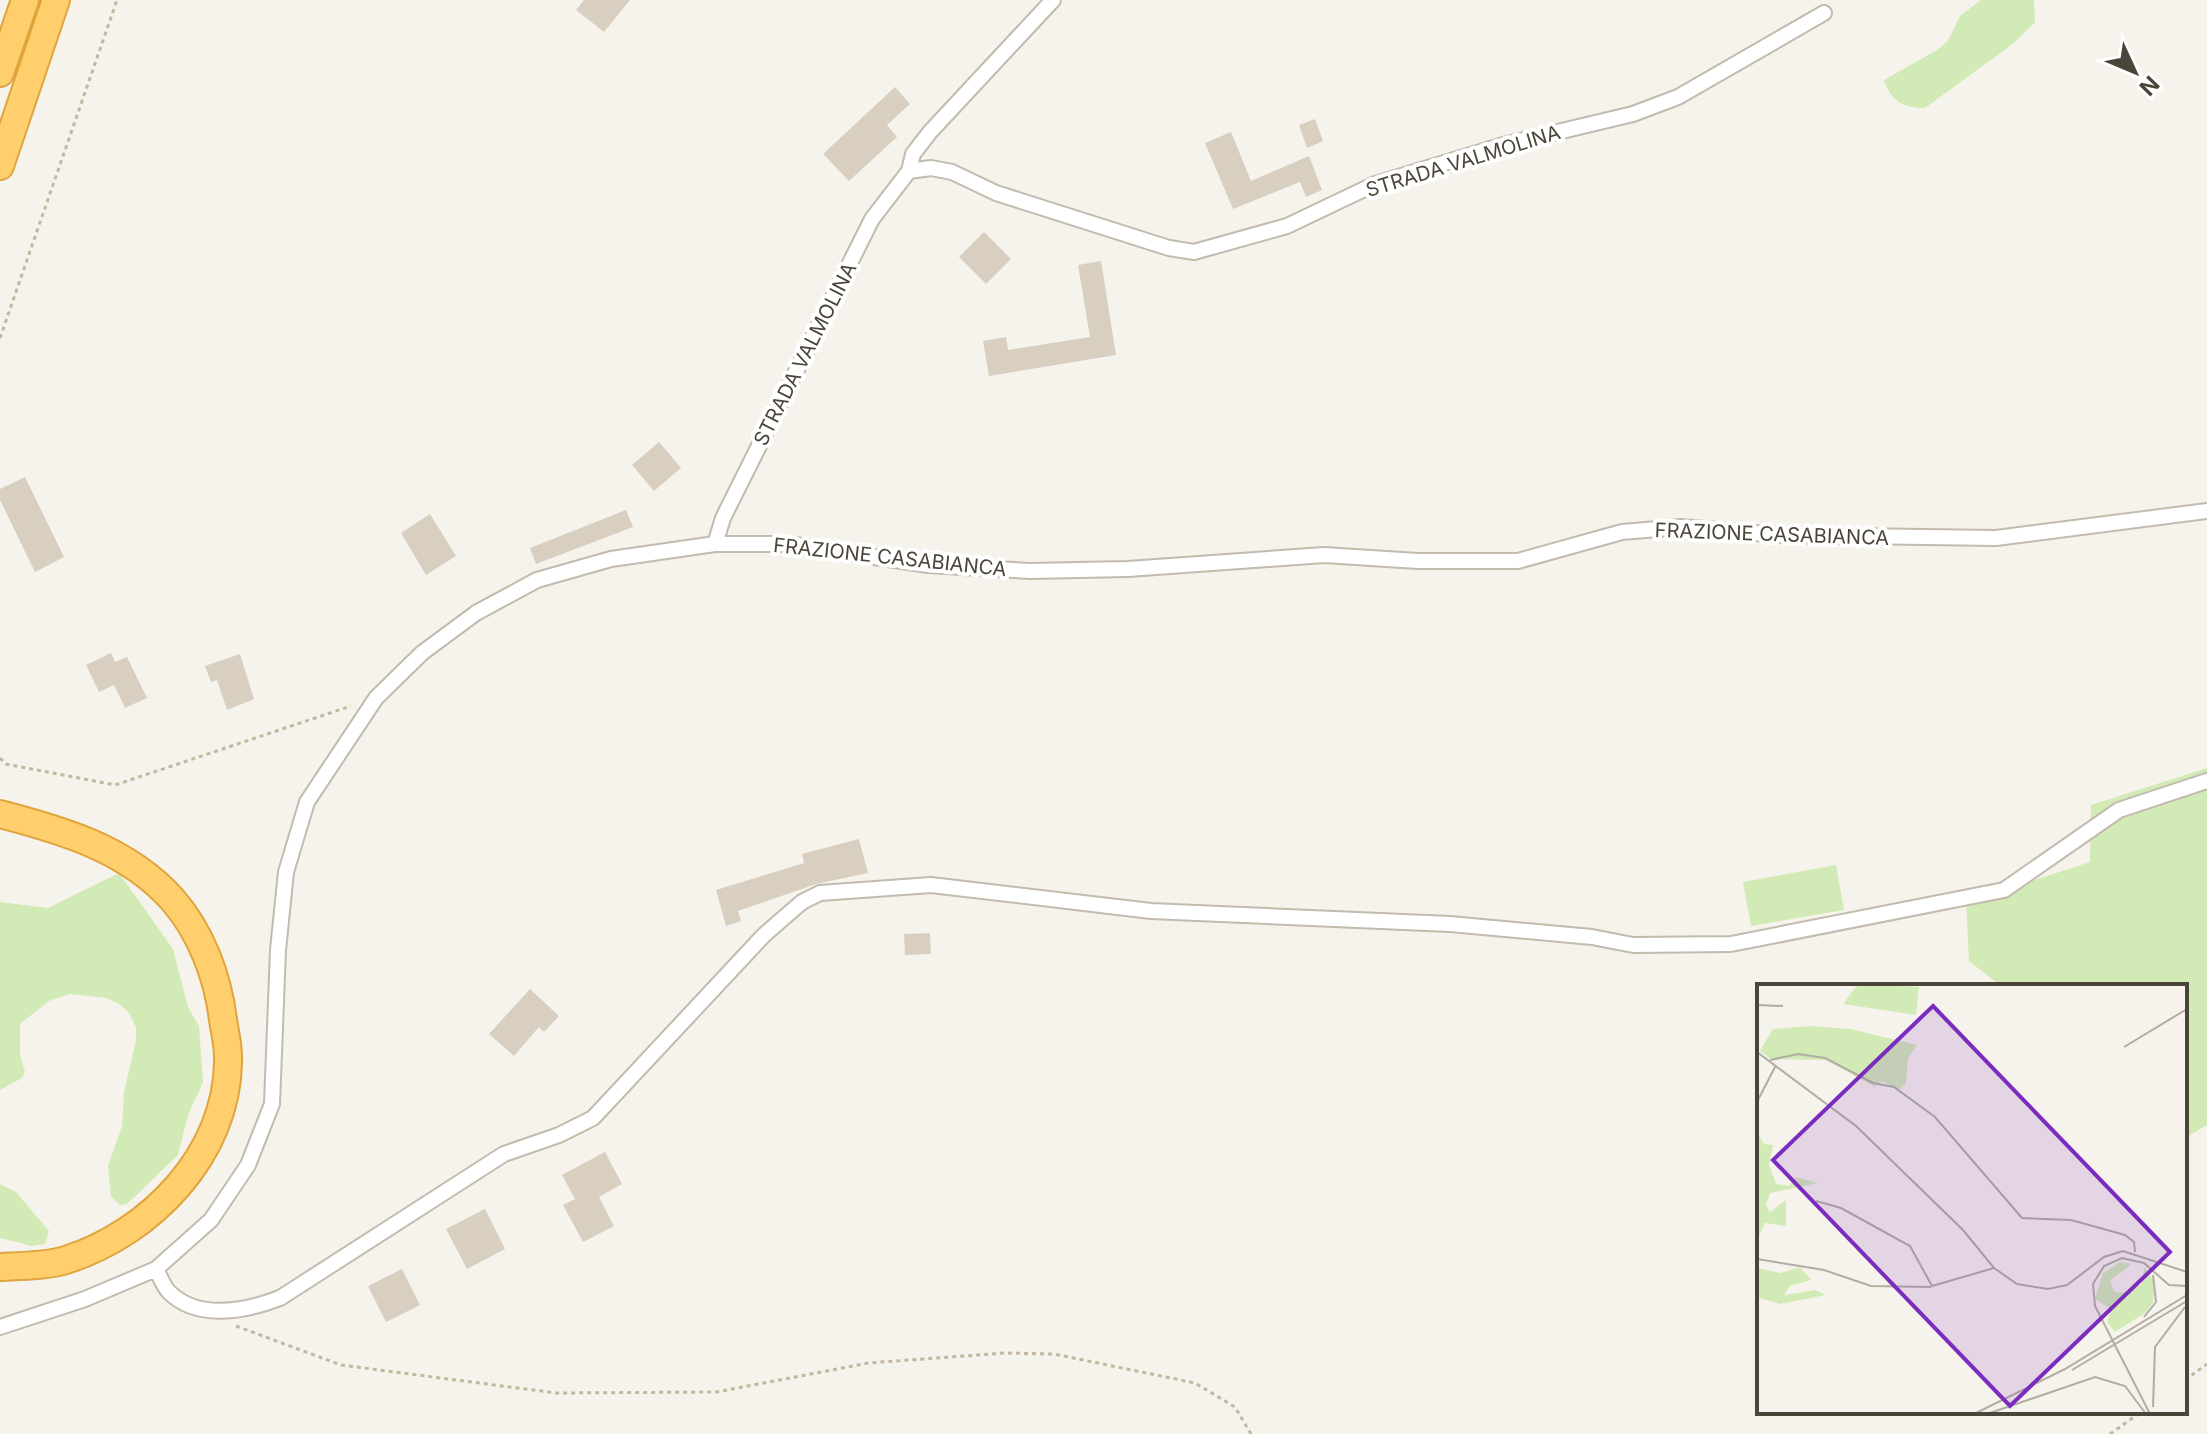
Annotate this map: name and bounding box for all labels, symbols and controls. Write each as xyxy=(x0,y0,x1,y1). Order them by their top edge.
north arrow xyxy=(2095,32,2175,112)
text: N xyxy=(2134,71,2165,101)
street label: STRADA VALMOLINA xyxy=(1363,120,1563,202)
street label: STRADA VALMOLINA xyxy=(748,258,862,449)
street label: FRAZIONE CASABIANCA xyxy=(1654,518,1890,550)
street label: FRAZIONE CASABIANCA xyxy=(772,533,1008,581)
inset map xyxy=(1757,984,2187,1414)

